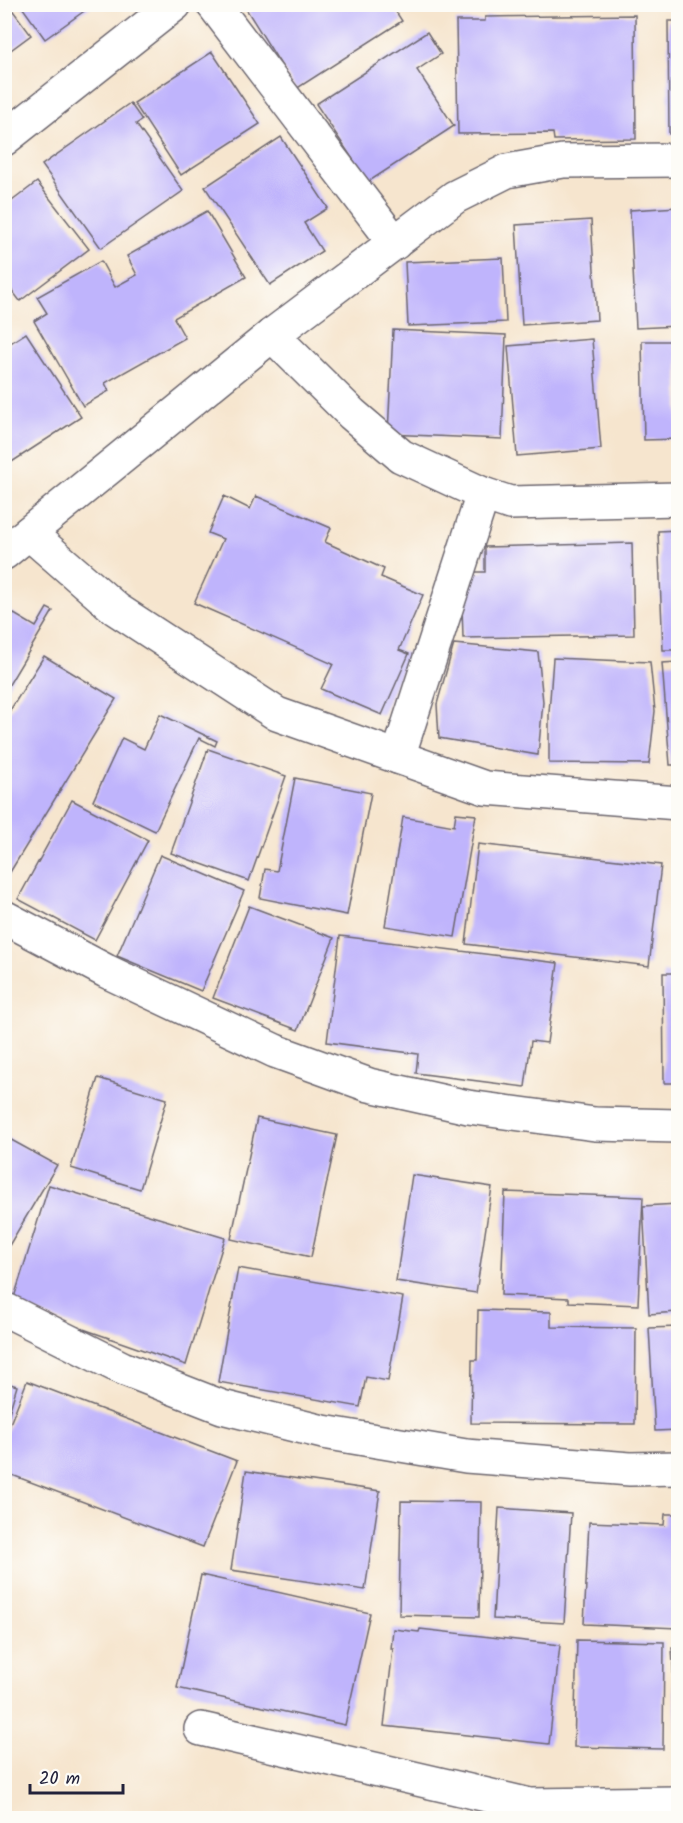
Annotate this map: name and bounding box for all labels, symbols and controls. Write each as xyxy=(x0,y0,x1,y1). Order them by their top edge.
scale bar xyxy=(30,1757,123,1795)
text: 20 m xyxy=(39,1765,80,1794)

